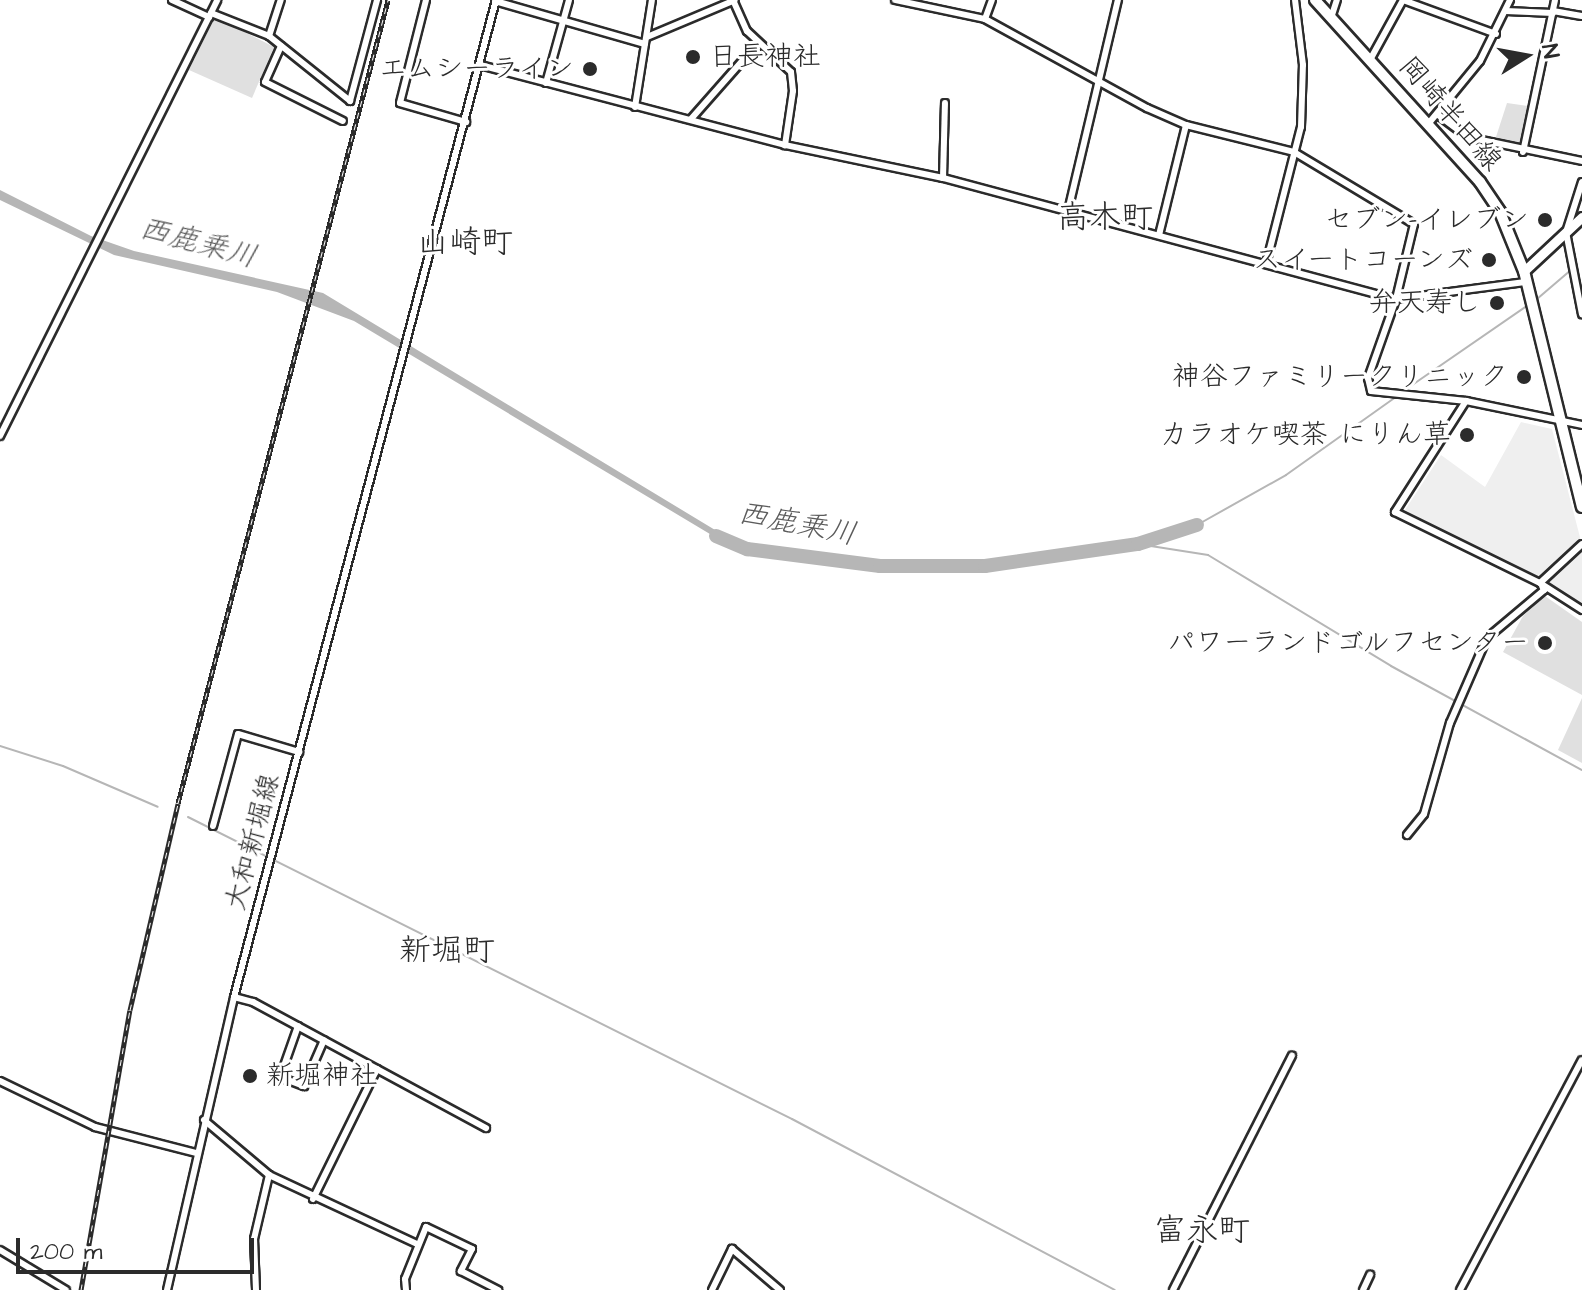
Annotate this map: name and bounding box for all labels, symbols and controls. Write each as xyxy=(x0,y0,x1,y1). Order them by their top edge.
north arrow xyxy=(1486,16,1566,96)
place label: 日長神社 xyxy=(709,40,821,74)
text: N xyxy=(1534,42,1567,61)
marker: 日長神社 xyxy=(684,48,702,66)
street label: 岡崎半田線 xyxy=(1391,50,1509,178)
place label: エムシーライン xyxy=(378,52,574,86)
marker: エムシーライン xyxy=(581,60,599,78)
district label: 高木町 xyxy=(1057,199,1153,237)
place label: セブン-イレブン xyxy=(1324,203,1529,237)
water label: 西鹿乗川 xyxy=(135,210,261,276)
marker: セブン-イレブン xyxy=(1536,211,1554,229)
district label: 山崎町 xyxy=(417,224,513,262)
place label: スイートコーンズ xyxy=(1251,243,1473,277)
marker: スイートコーンズ xyxy=(1480,251,1498,269)
place label: 弁天寿し xyxy=(1369,286,1481,320)
marker: 弁天寿し xyxy=(1488,294,1506,312)
place label: 神谷ファミリークリニック xyxy=(1172,360,1508,394)
marker: 神谷ファミリークリニック xyxy=(1515,368,1533,386)
place label: カラオケ喫茶 にりん草 xyxy=(1160,418,1451,452)
marker: カラオケ喫茶 にりん草 xyxy=(1458,426,1476,444)
water label: 西鹿乗川 xyxy=(735,495,859,553)
place label: パワーランドゴルフセンター xyxy=(1165,626,1529,660)
marker: パワーランドゴルフセンター xyxy=(1536,634,1554,652)
street label: 大和新堀線 xyxy=(219,770,287,914)
district label: 新堀町 xyxy=(399,932,495,970)
place label: 新堀神社 xyxy=(266,1059,378,1093)
marker: 新堀神社 xyxy=(241,1067,259,1085)
district label: 富永町 xyxy=(1154,1212,1250,1250)
scale bar xyxy=(20,1222,258,1272)
text: 200 m xyxy=(30,1235,102,1269)

